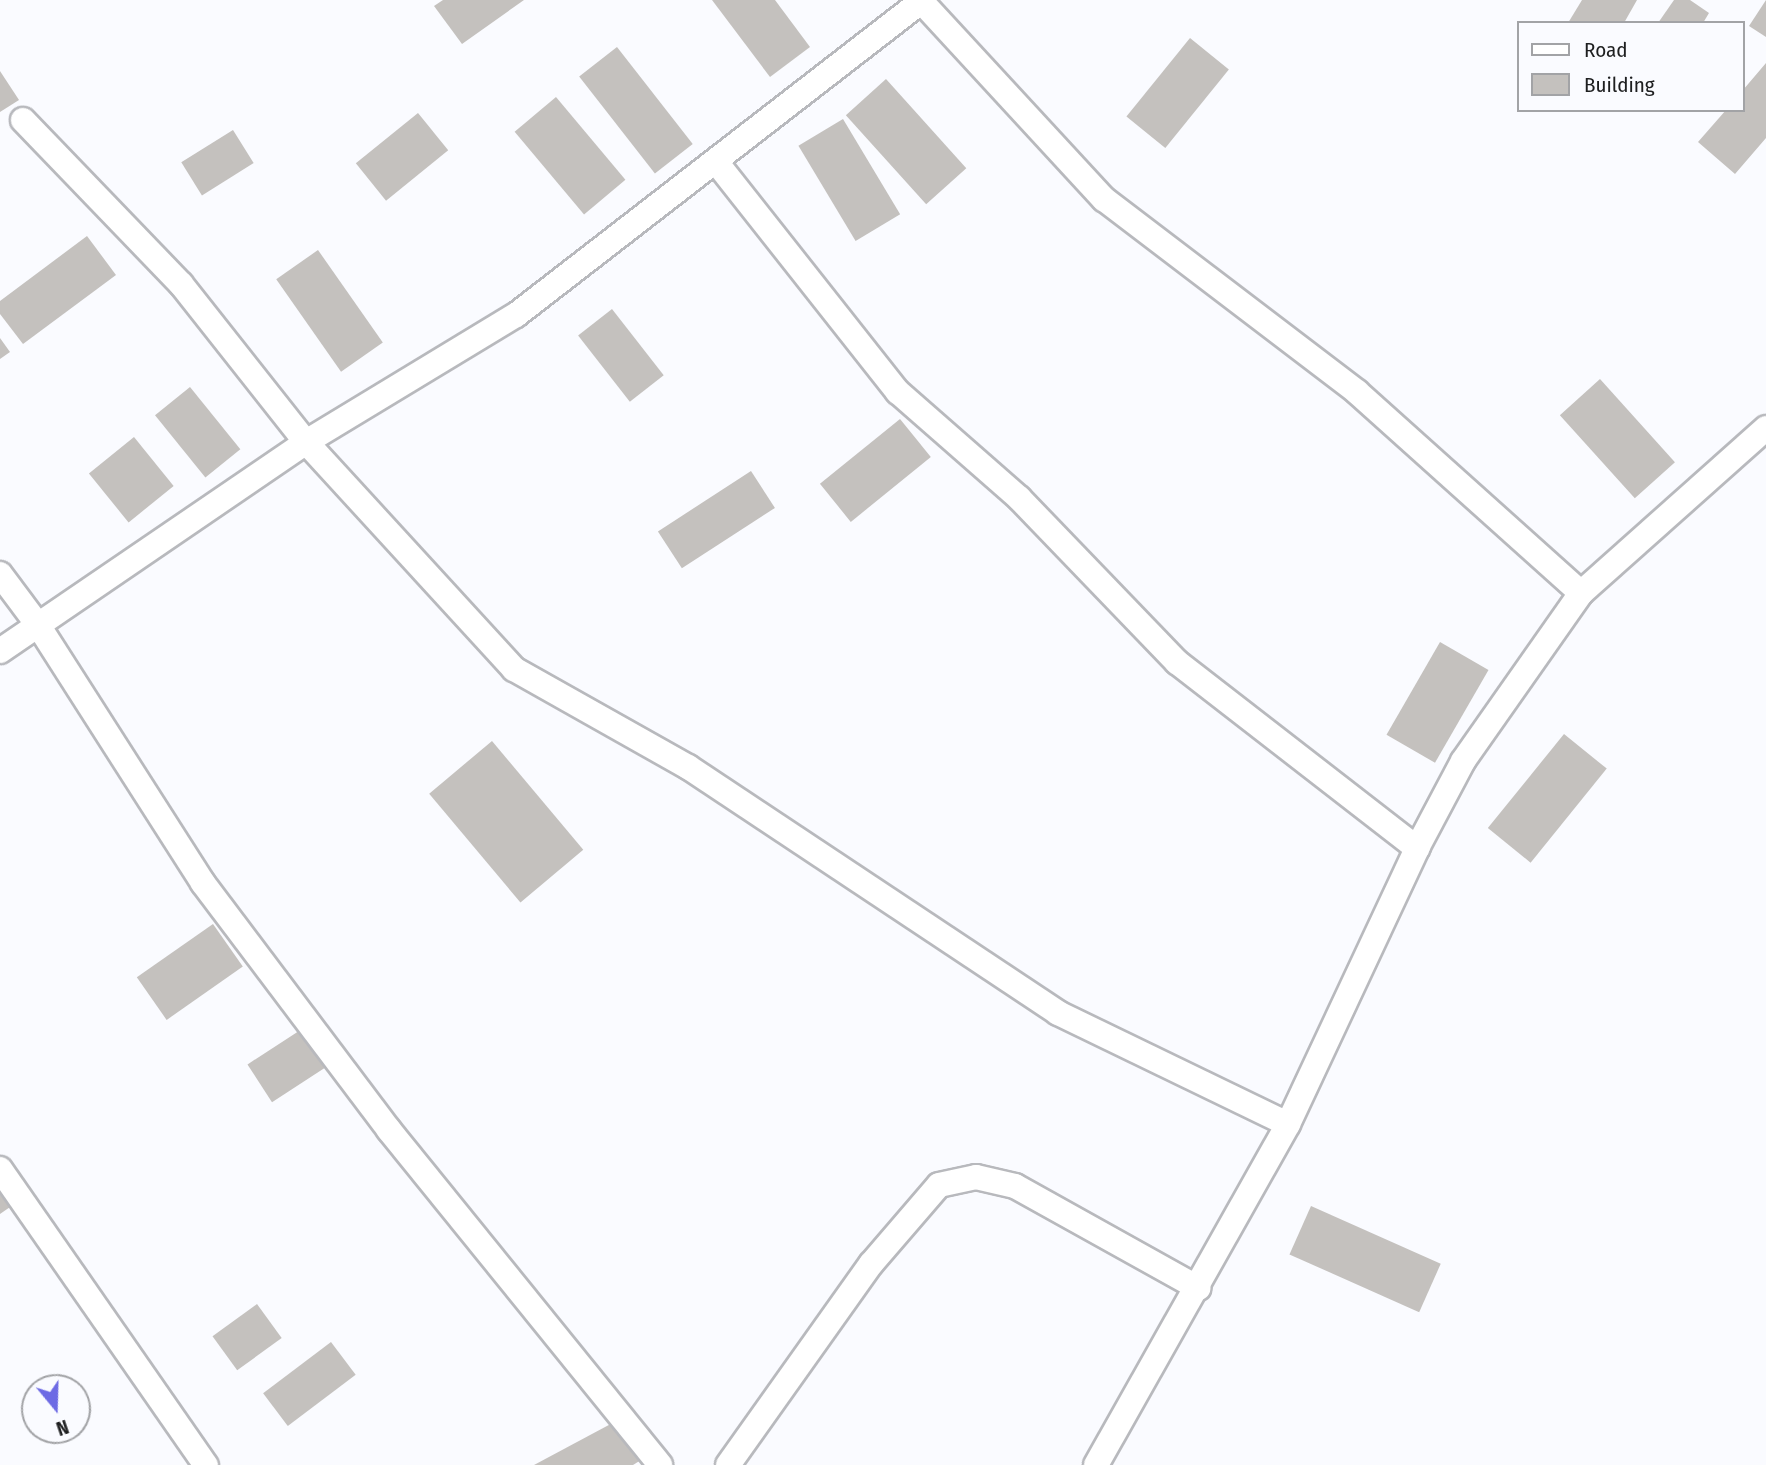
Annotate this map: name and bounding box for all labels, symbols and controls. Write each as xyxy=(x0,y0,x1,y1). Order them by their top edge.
legend xyxy=(1518,21,1745,112)
text: Road xyxy=(1584,37,1628,63)
text: Building xyxy=(1584,72,1655,98)
north arrow xyxy=(21,1374,91,1444)
text: N xyxy=(53,1415,71,1440)

